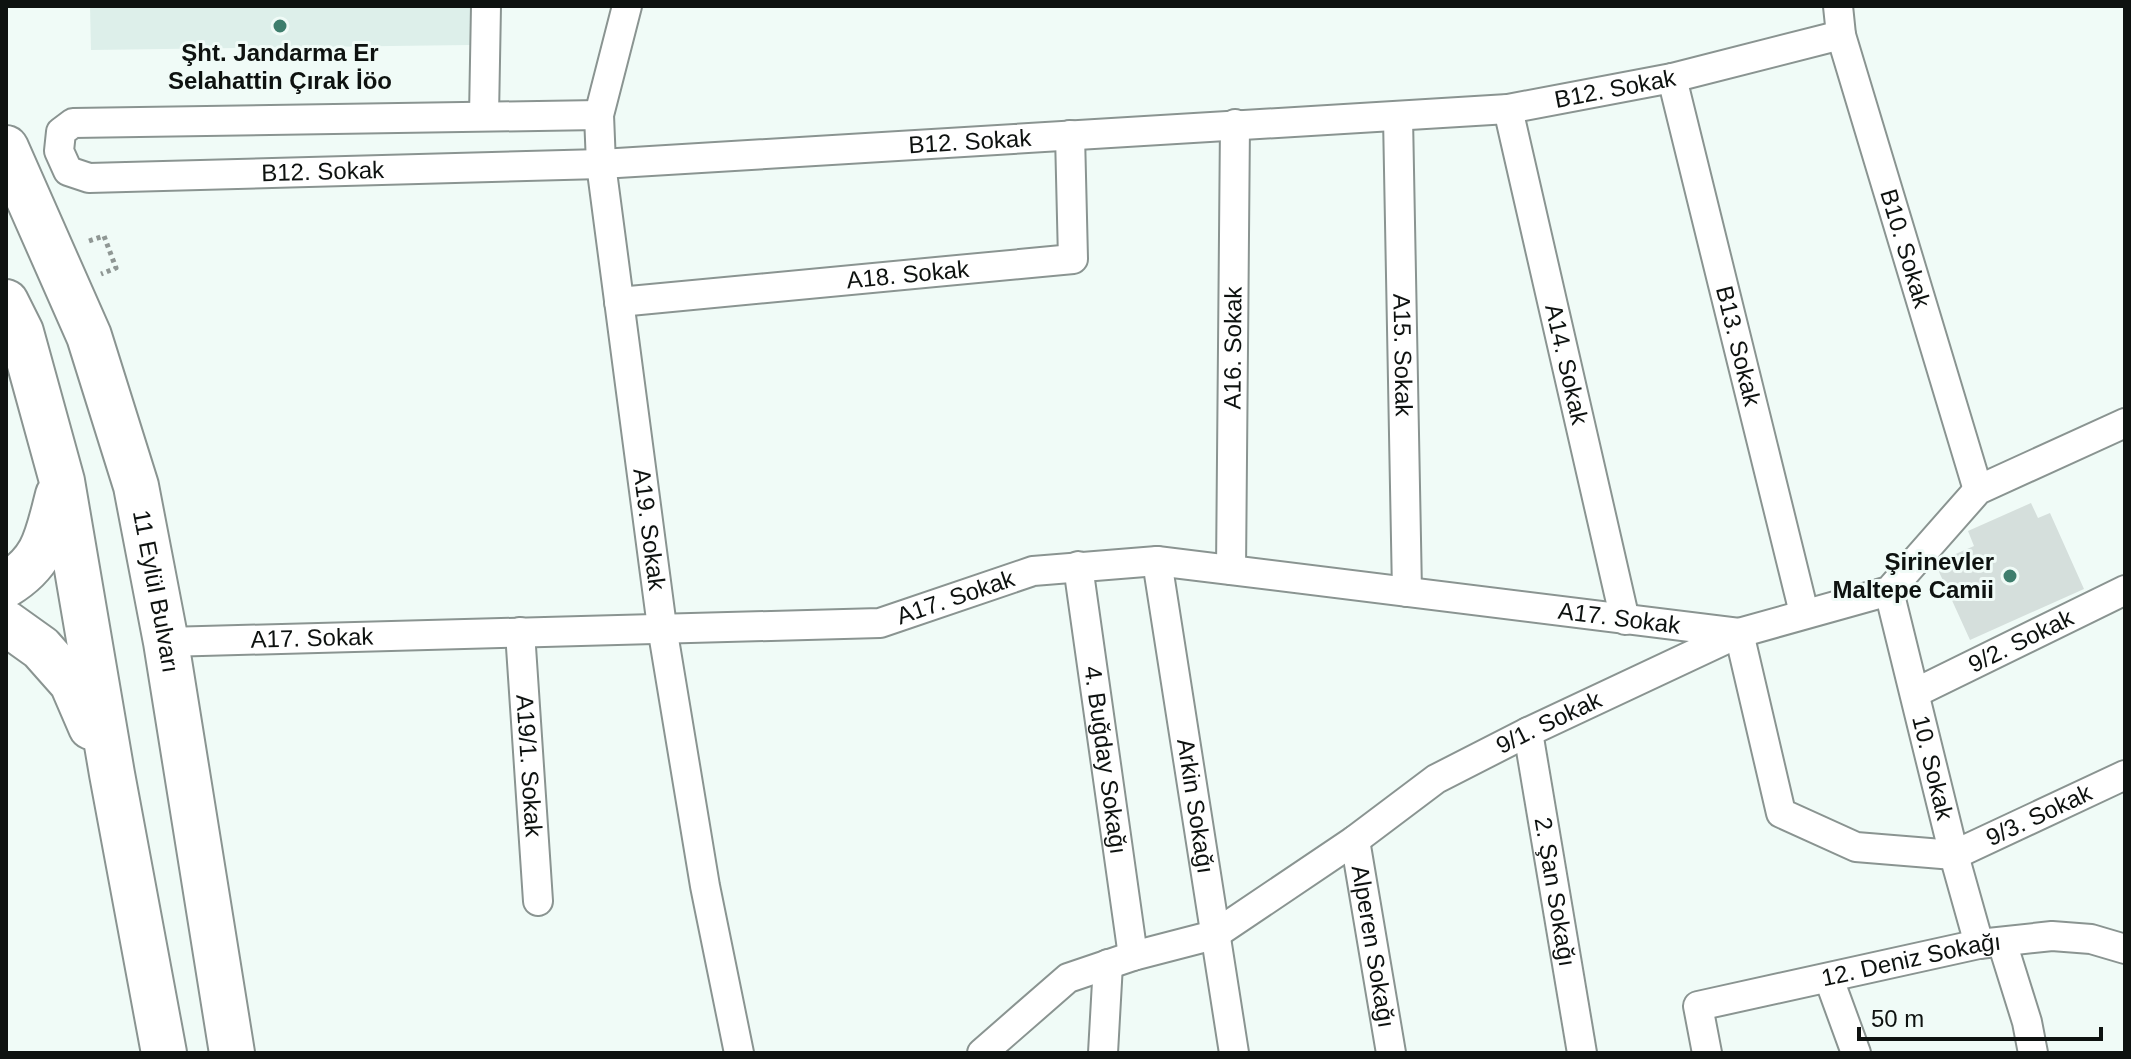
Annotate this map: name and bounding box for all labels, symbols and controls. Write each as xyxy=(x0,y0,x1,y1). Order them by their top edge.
marker: Şht. Jandarma Er Selahattin Çırak İöo xyxy=(271,17,289,35)
place label: Şht. Jandarma Er Selahattin Çırak İöo xyxy=(168,39,392,94)
street label: B12. Sokak xyxy=(1552,63,1679,113)
street label: B12. Sokak xyxy=(908,124,1033,158)
street label: B12. Sokak xyxy=(261,156,385,186)
street label: B10. Sokak xyxy=(1875,186,1937,312)
street label: A18. Sokak xyxy=(845,255,971,293)
street label: B13. Sokak xyxy=(1711,283,1767,410)
street label: A16. Sokak xyxy=(1218,285,1247,410)
street label: A15. Sokak xyxy=(1388,293,1418,418)
street label: A14. Sokak xyxy=(1540,301,1594,428)
street label: A19. Sokak xyxy=(628,467,671,593)
street label: 11 Eylül Bulvarı xyxy=(128,508,185,675)
place label: Şirinevler Maltepe Camii xyxy=(1833,548,1994,603)
street label: A17. Sokak xyxy=(893,564,1019,629)
marker: Şirinevler Maltepe Camii xyxy=(2001,567,2019,585)
street label: A17. Sokak xyxy=(1557,597,1683,639)
street label: 9/2. Sokak xyxy=(1964,603,2079,678)
street label: A17. Sokak xyxy=(250,622,375,653)
street label: 4. Buğday Sokağı xyxy=(1079,664,1132,856)
street label: 9/1. Sokak xyxy=(1491,685,1606,759)
street label: A19/1. Sokak xyxy=(511,694,548,839)
street label: 10. Sokak xyxy=(1907,713,1959,824)
street label: Arkin Sokağı xyxy=(1172,737,1220,875)
street label: 9/3. Sokak xyxy=(1982,778,2097,851)
street label: 2. Şan Sokağı xyxy=(1530,815,1581,968)
street label: Alperen Sokağı xyxy=(1346,863,1400,1030)
street label: 12. Deniz Sokağı xyxy=(1819,928,2002,991)
scale bar xyxy=(1859,991,2101,1041)
text: 50 m xyxy=(1871,1005,1924,1032)

